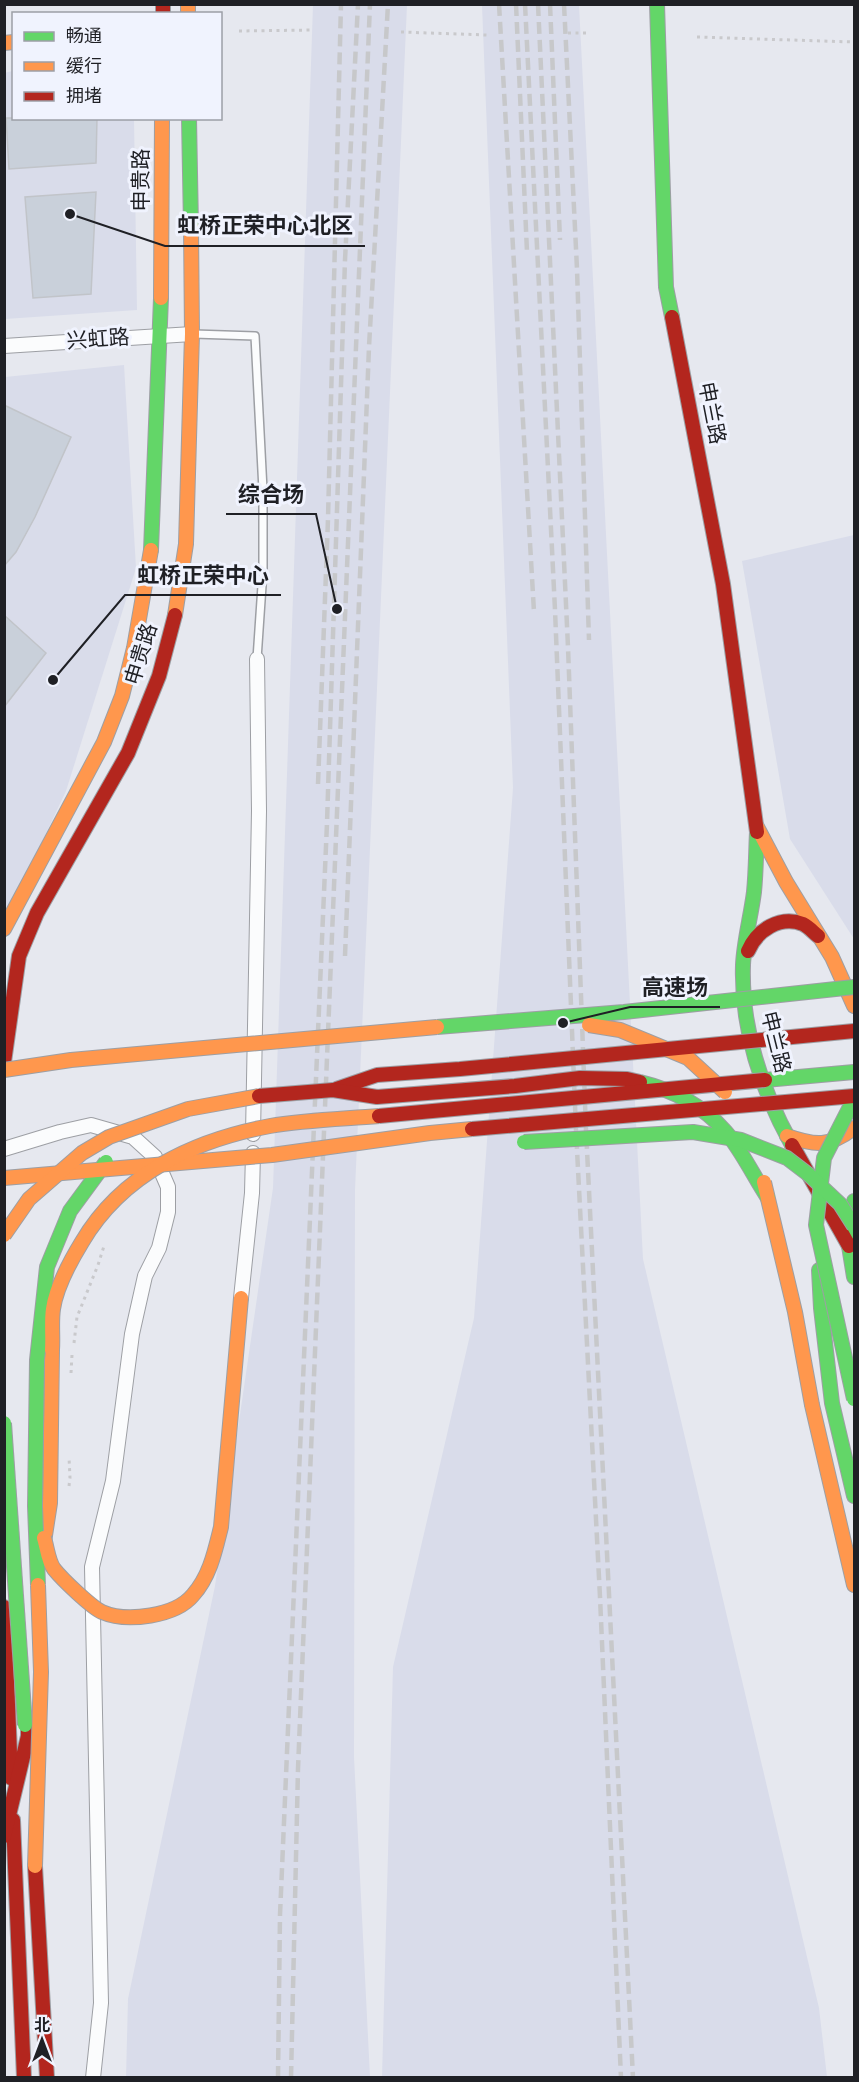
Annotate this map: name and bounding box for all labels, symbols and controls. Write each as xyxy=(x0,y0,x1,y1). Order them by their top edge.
legend xyxy=(12,12,222,120)
text: 畅通 xyxy=(66,24,102,47)
text: 缓行 xyxy=(66,54,102,77)
text: 拥堵 xyxy=(66,84,102,107)
street label: 申贵路 xyxy=(127,149,154,212)
callout: 虹桥正荣中心北区 xyxy=(165,206,365,246)
text: 虹桥正荣中心北区 xyxy=(177,211,353,239)
street label: 兴虹路 xyxy=(66,323,130,354)
street label: 申兰路 xyxy=(693,379,732,446)
callout: 综合场 xyxy=(226,474,316,514)
text: 综合场 xyxy=(238,480,304,508)
callout: 虹桥正荣中心 xyxy=(125,555,281,595)
text: 虹桥正荣中心 xyxy=(137,561,269,589)
street label: 申贵路 xyxy=(118,620,163,688)
callout: 高速场 xyxy=(630,967,720,1007)
text: 高速场 xyxy=(642,973,708,1001)
street label: 申兰路 xyxy=(756,1008,797,1076)
north arrow xyxy=(12,2010,72,2070)
text: 北 xyxy=(34,2015,50,2035)

